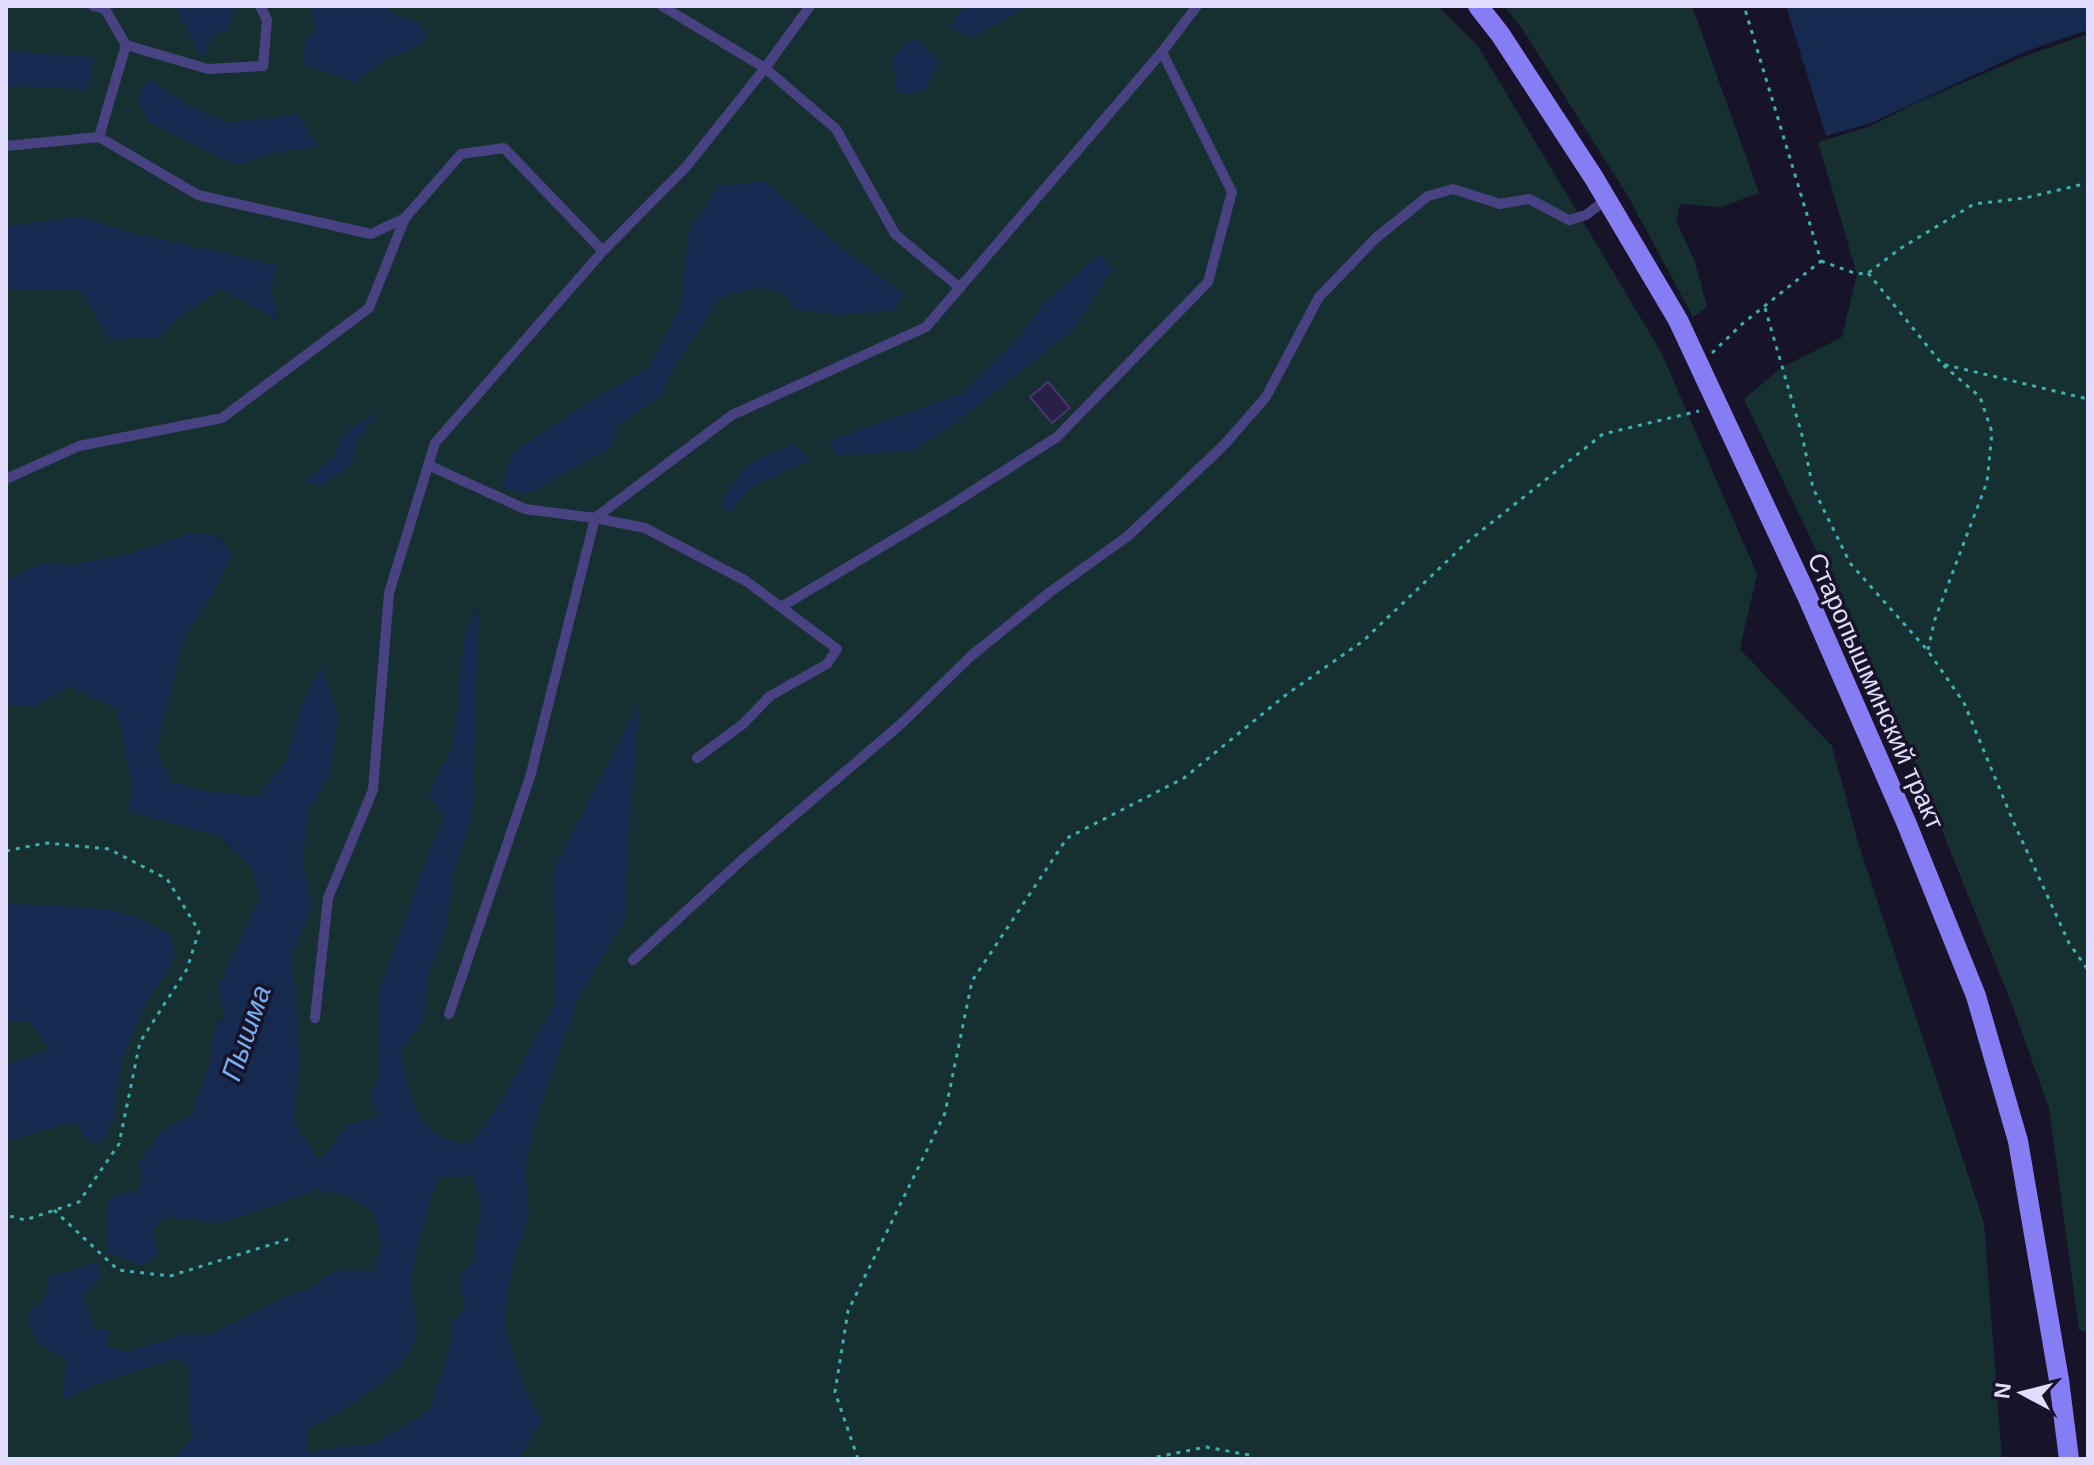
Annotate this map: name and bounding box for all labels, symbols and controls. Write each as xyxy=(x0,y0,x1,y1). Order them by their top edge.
street label: Старопышминский тракт xyxy=(1801,548,1951,834)
water label: Пышма xyxy=(215,981,277,1085)
north arrow xyxy=(1982,1353,2062,1433)
text: N xyxy=(1989,1381,2016,1400)

